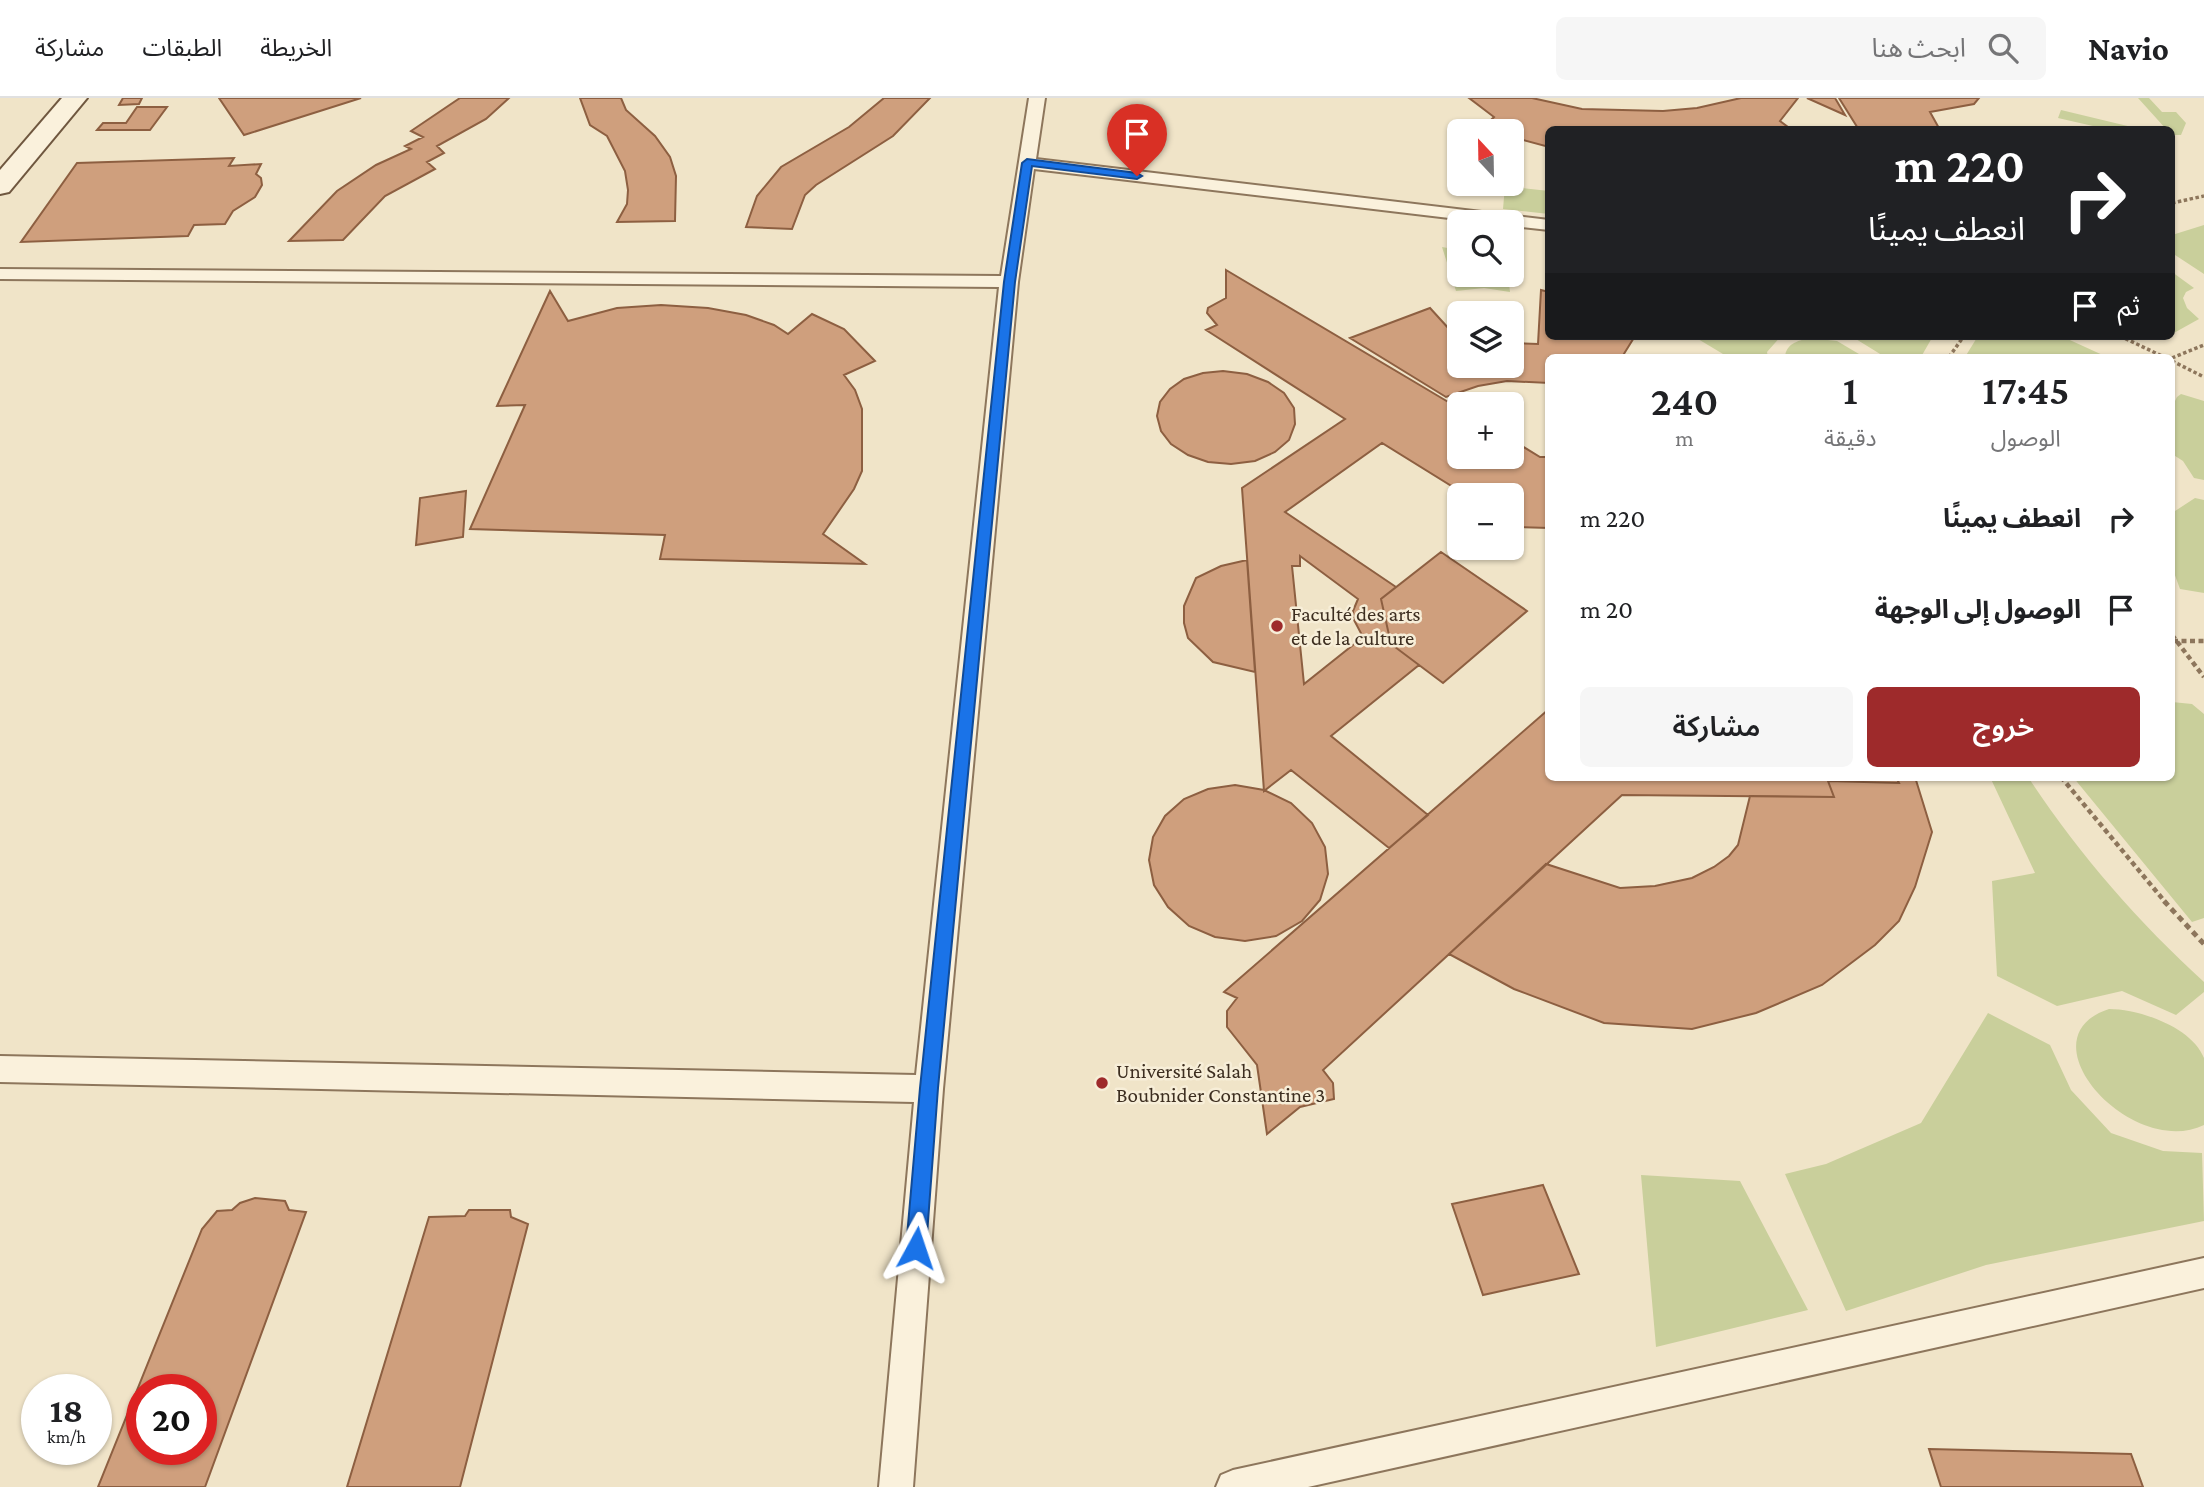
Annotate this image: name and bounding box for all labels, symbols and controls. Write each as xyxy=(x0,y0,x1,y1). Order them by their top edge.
search box xyxy=(1556,17,2046,80)
icon: search xyxy=(1984,29,2022,67)
text: Navio xyxy=(2088,30,2169,67)
text: مشاركة xyxy=(35,34,104,61)
text: الطبقات xyxy=(142,34,222,61)
text: الخريطة xyxy=(260,34,332,61)
text: ابحث هنا xyxy=(1871,34,1966,63)
pin xyxy=(1107,104,1167,176)
icon: arrive xyxy=(1118,115,1156,153)
north arrow xyxy=(1447,119,1524,196)
map controls xyxy=(1447,119,1524,560)
text: 220 m xyxy=(1895,138,2025,193)
icon: right xyxy=(2049,154,2140,245)
button: search xyxy=(1447,210,1524,287)
text: انعطف يمينًا xyxy=(1868,211,2025,247)
icon: arrive xyxy=(2066,287,2104,325)
text: ثم xyxy=(2118,292,2140,321)
button: layers xyxy=(1447,301,1524,378)
text: 1 xyxy=(1843,366,1858,413)
text: 17:45 xyxy=(1982,366,2069,413)
text: 240 xyxy=(1651,377,1718,424)
button: + xyxy=(1447,392,1524,469)
text: m xyxy=(1675,425,1694,451)
text: دقيقة xyxy=(1824,425,1876,451)
text: الوصول xyxy=(1991,425,2061,451)
button: − xyxy=(1447,483,1524,560)
icon: right xyxy=(2102,500,2140,538)
text: 220 m xyxy=(1580,504,1645,533)
text: انعطف يمينًا xyxy=(1943,504,2081,533)
icon: arrive xyxy=(2102,591,2140,629)
text: 20 m xyxy=(1580,595,1633,624)
text: الوصول إلى الوجهة xyxy=(1875,595,2081,624)
place label: Faculté des arts et de la culture xyxy=(1291,602,1421,650)
marker: Faculté des arts et de la culture xyxy=(1269,618,1285,634)
button: مشاركة xyxy=(1580,687,1853,767)
button: خروج xyxy=(1867,687,2140,767)
place label: Université Salah Boubnider Constantine 3 xyxy=(1116,1059,1325,1107)
marker: Université Salah Boubnider Constantine 3 xyxy=(1094,1075,1110,1091)
position arrow xyxy=(879,1211,953,1285)
speed limit sign: 20 xyxy=(126,1374,217,1465)
text: 18 xyxy=(50,1391,83,1430)
text: km/h xyxy=(47,1427,86,1447)

